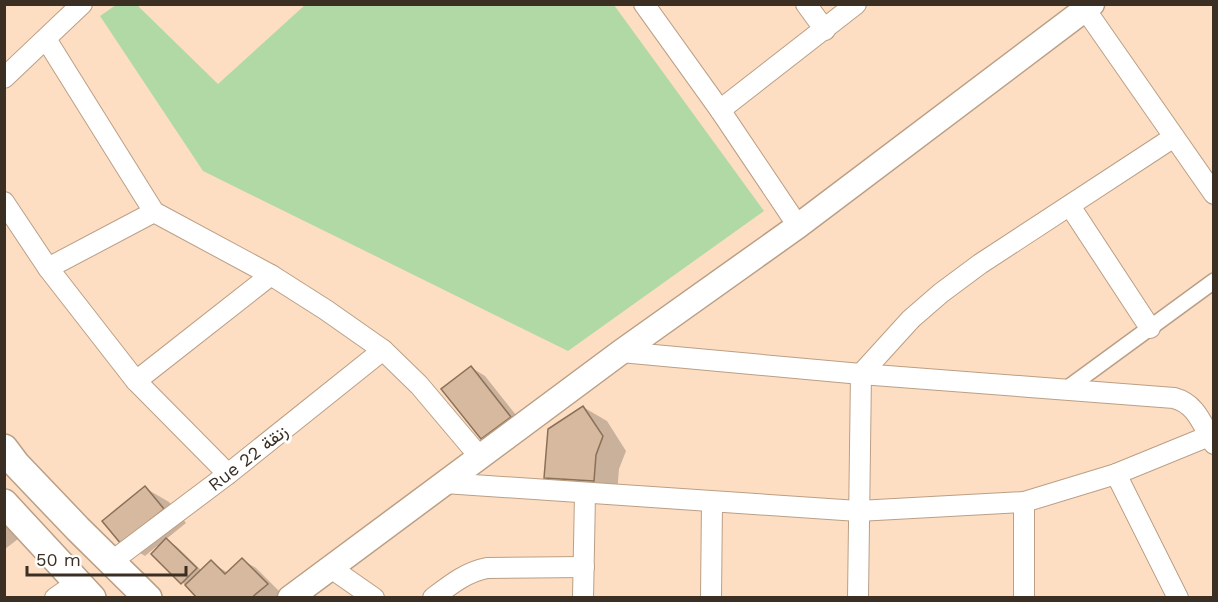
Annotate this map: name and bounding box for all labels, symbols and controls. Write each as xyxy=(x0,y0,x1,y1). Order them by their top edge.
street label: Rue 22 زنقة xyxy=(204,420,292,496)
scale bar xyxy=(27,539,186,577)
text: 50 m xyxy=(36,549,81,570)

